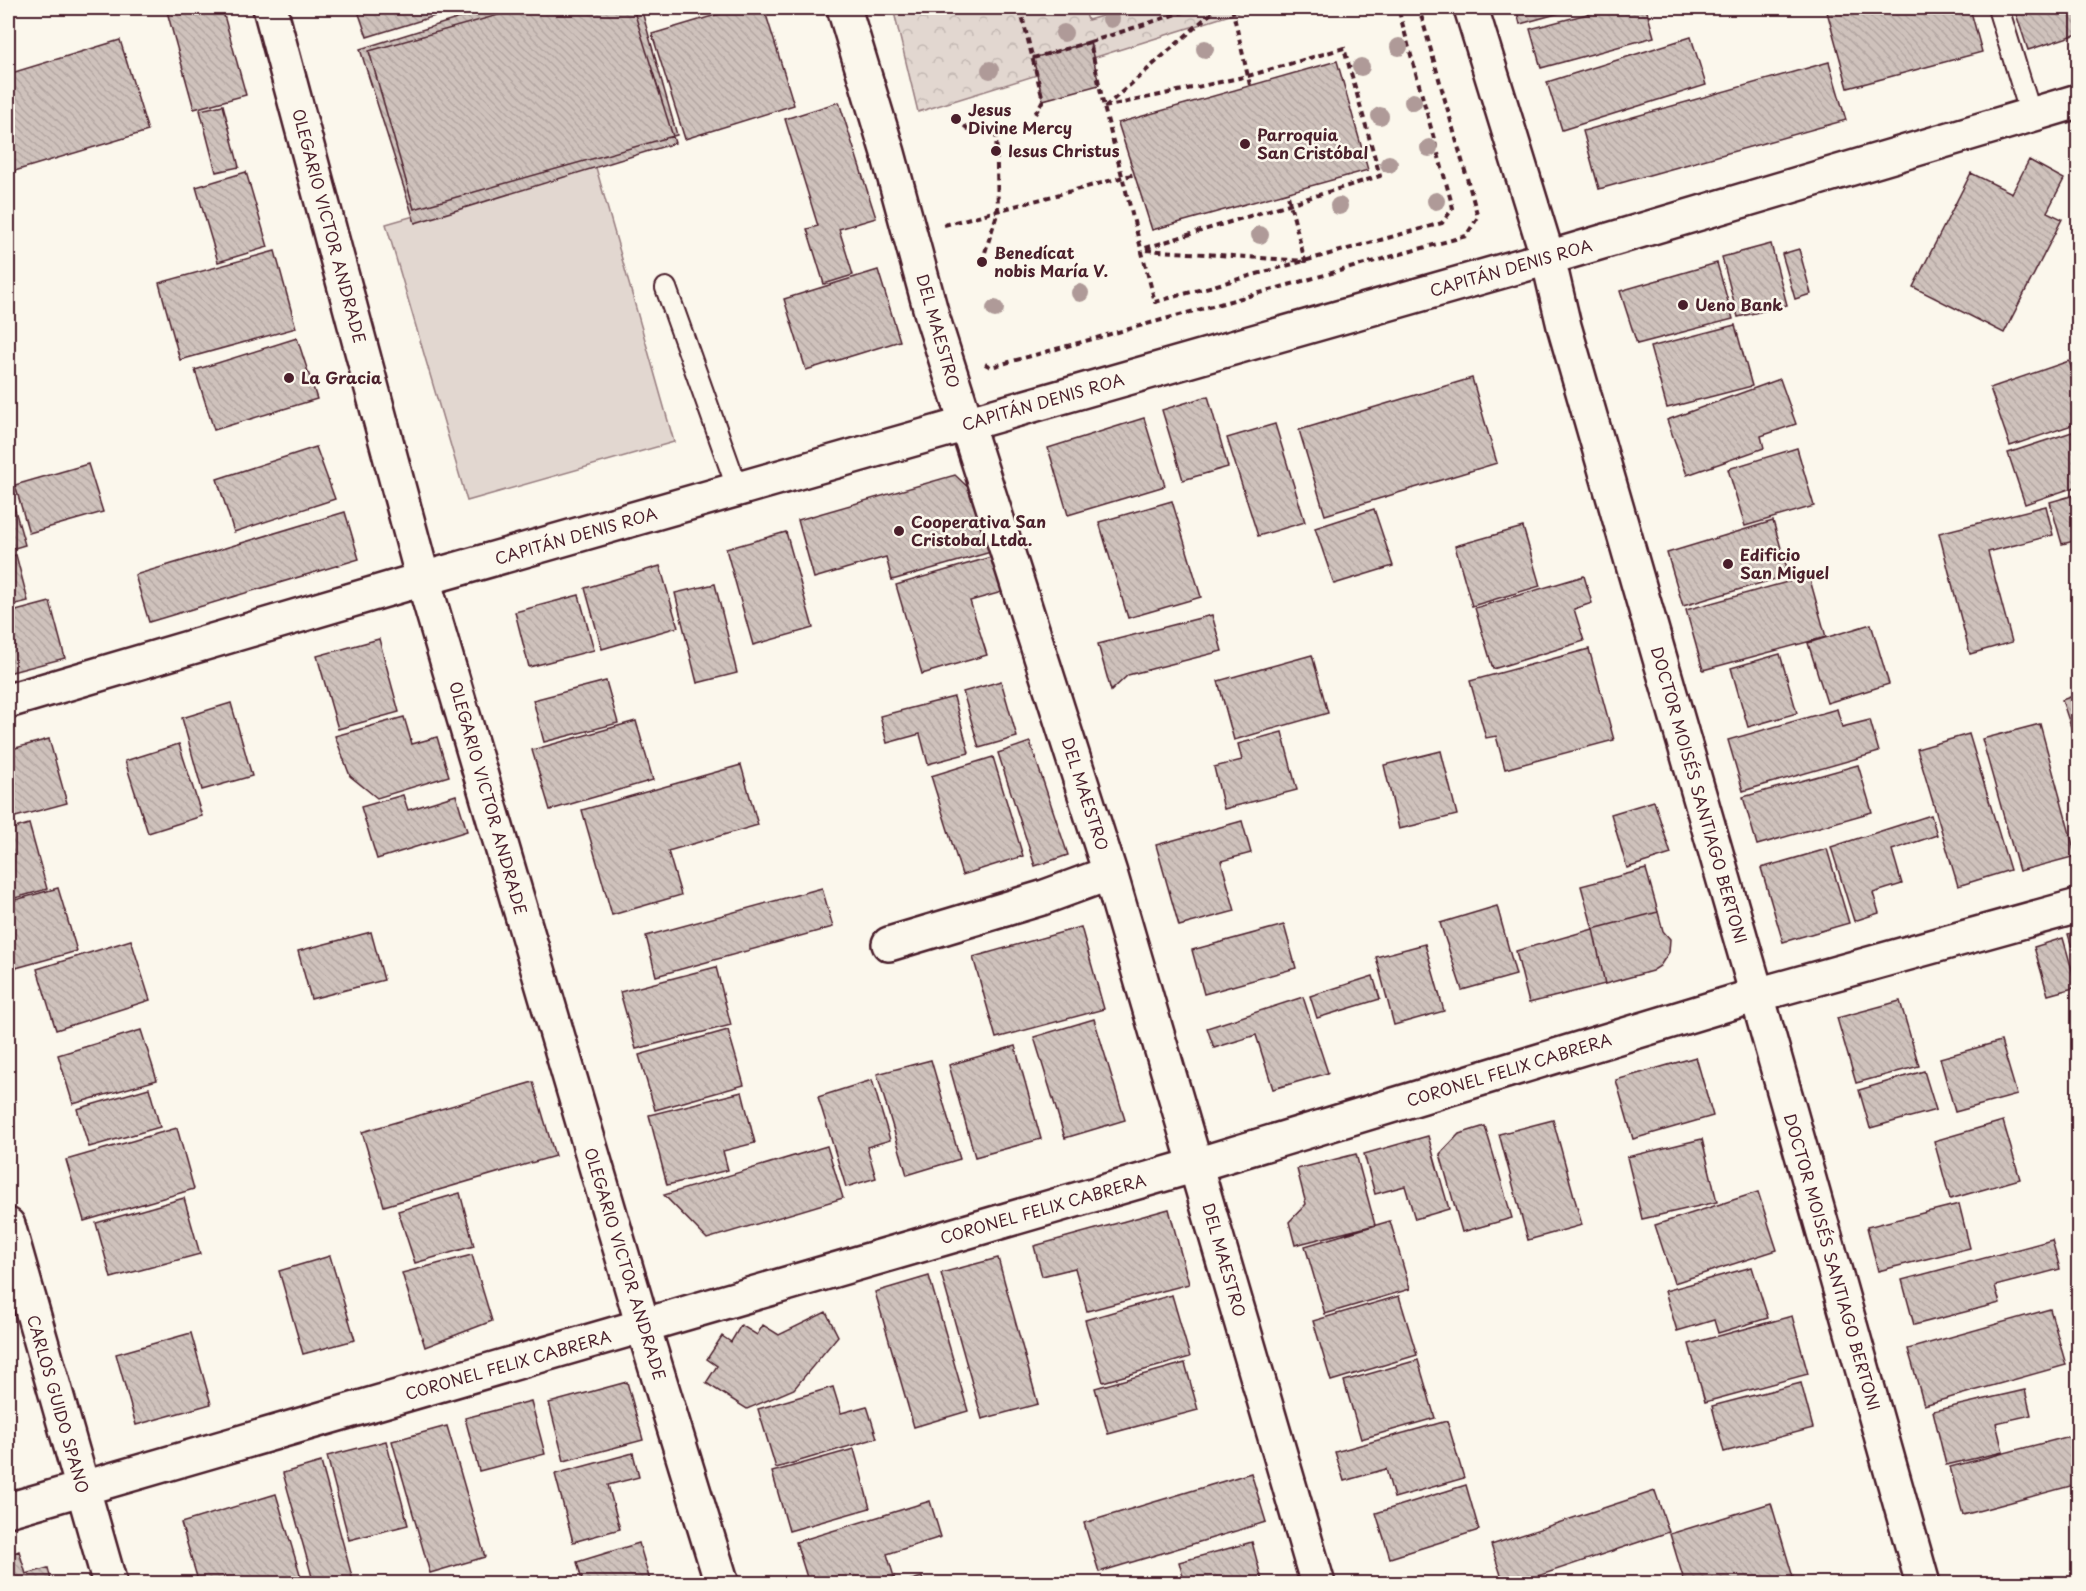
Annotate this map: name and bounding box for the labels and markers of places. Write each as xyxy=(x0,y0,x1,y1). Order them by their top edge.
place label: Jesus Divine Mercy xyxy=(968,97,1072,139)
marker: Jesus Divine Mercy xyxy=(949,112,963,126)
place label: Parroquia San Cristóbal xyxy=(1257,122,1368,164)
marker: Parroquia San Cristóbal xyxy=(1238,137,1252,151)
place label: Iesus Christus xyxy=(1008,138,1120,162)
marker: Iesus Christus xyxy=(989,144,1003,158)
place label: Benedícat nobis María V. xyxy=(994,240,1108,282)
marker: Benedícat nobis María V. xyxy=(975,255,989,269)
place label: Ueno Bank xyxy=(1695,292,1783,316)
marker: Ueno Bank xyxy=(1676,298,1690,312)
place label: La Gracia xyxy=(301,365,382,389)
marker: La Gracia xyxy=(282,371,296,385)
place label: Cooperativa San Cristobal Ltda. xyxy=(911,509,1046,551)
marker: Cooperativa San Cristobal Ltda. xyxy=(892,524,906,538)
place label: Edificio San Miguel xyxy=(1740,542,1829,584)
marker: Edificio San Miguel xyxy=(1721,557,1735,571)

